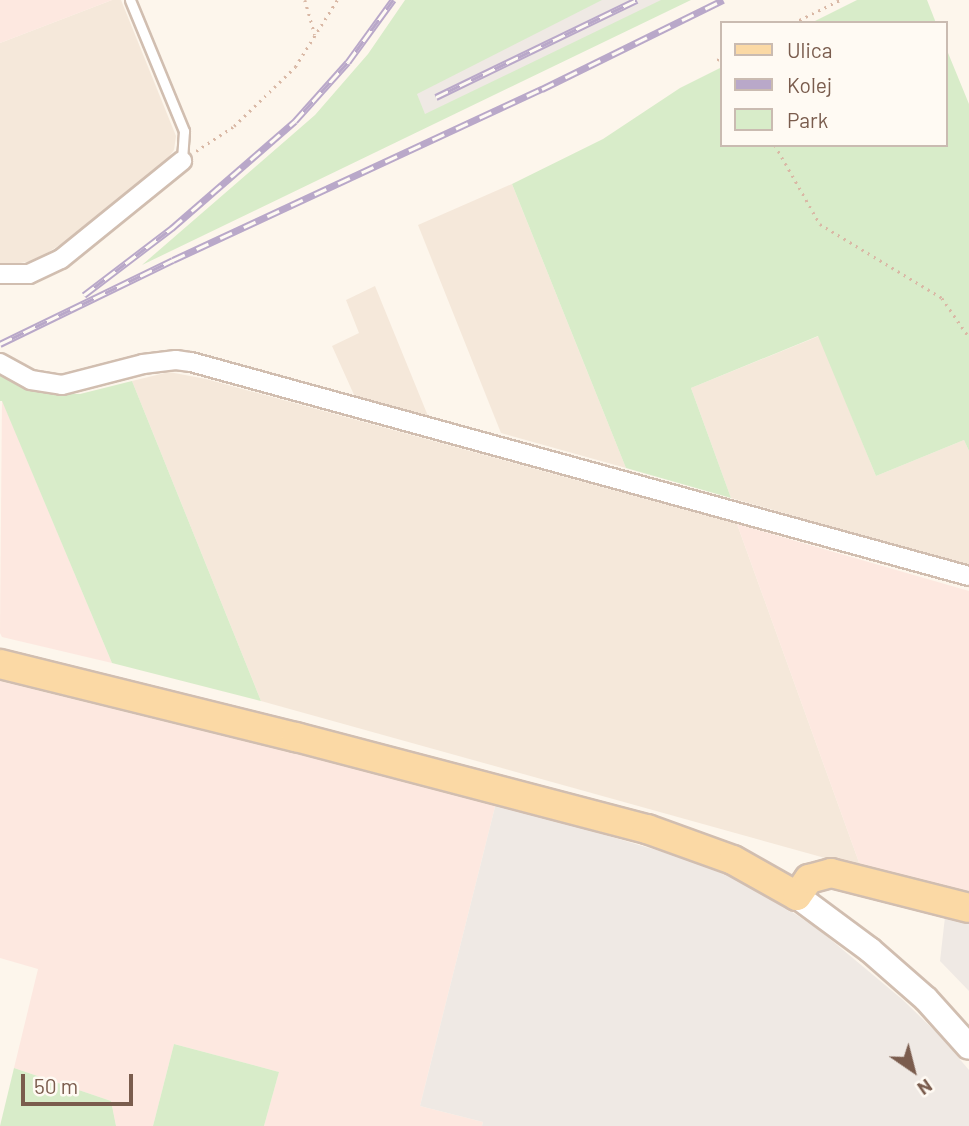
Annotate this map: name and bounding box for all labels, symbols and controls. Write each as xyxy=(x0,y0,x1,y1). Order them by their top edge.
legend xyxy=(720,21,948,147)
text: Ulica xyxy=(787,37,832,62)
text: Kolej xyxy=(787,72,832,97)
text: Park xyxy=(787,107,828,132)
north arrow xyxy=(878,1035,948,1105)
scale bar xyxy=(24,1060,136,1104)
text: 50 m xyxy=(34,1073,78,1098)
text: N xyxy=(914,1075,937,1101)

